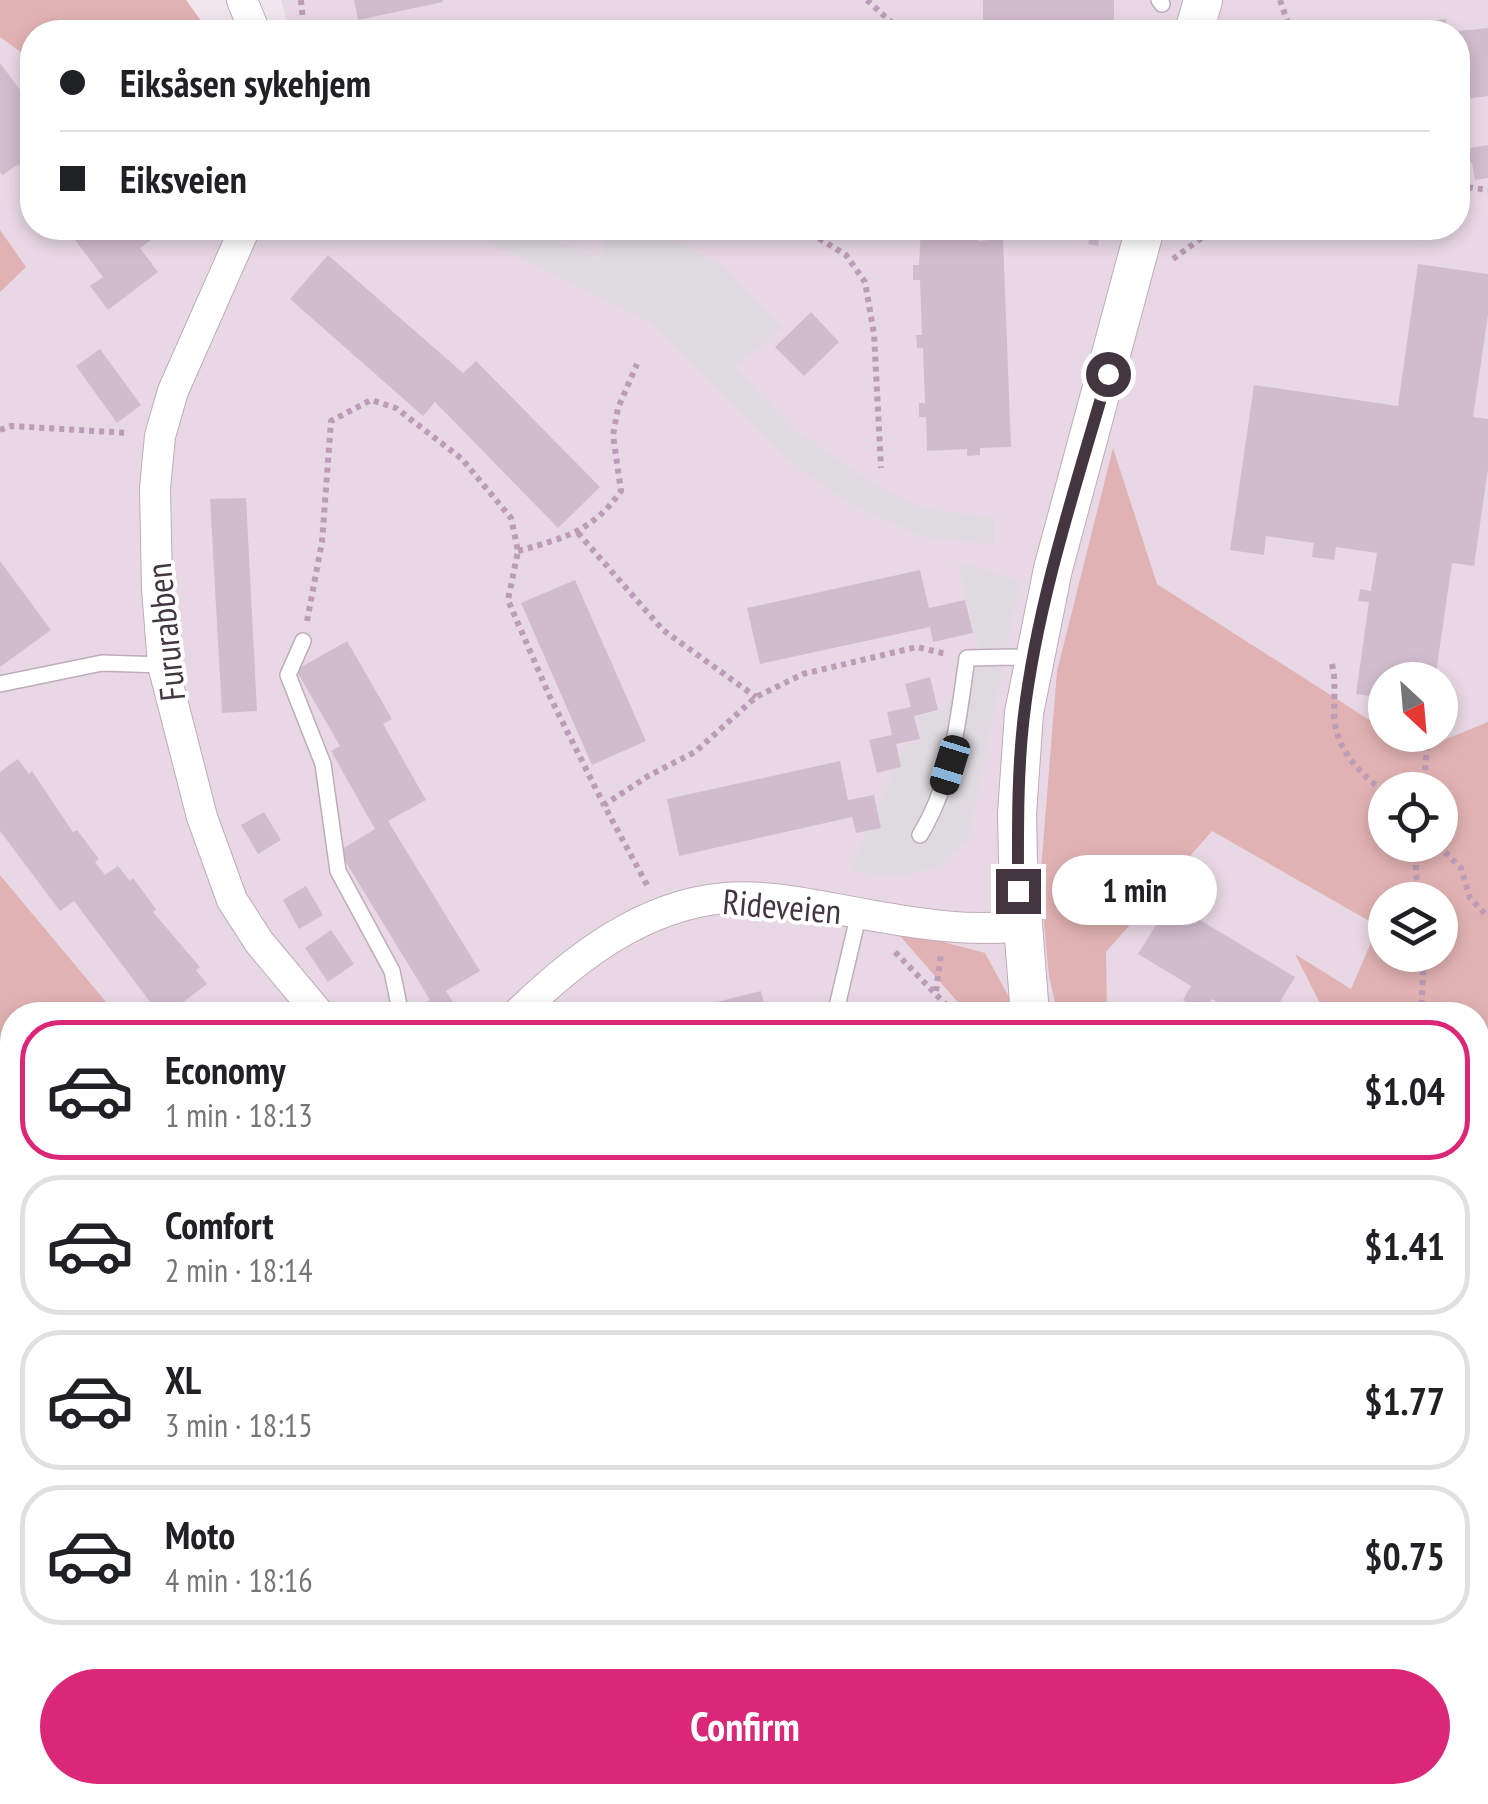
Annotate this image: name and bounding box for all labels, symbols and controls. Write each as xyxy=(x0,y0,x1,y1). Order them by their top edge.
text: Eiksåsen sykehjem xyxy=(120,58,371,107)
text: Eiksveien xyxy=(120,154,247,203)
route start xyxy=(1086,352,1131,397)
street label: Fururabben xyxy=(135,561,195,703)
north arrow xyxy=(1368,662,1458,752)
map controls xyxy=(1368,662,1458,972)
car xyxy=(927,732,973,798)
button: locate xyxy=(1368,772,1458,862)
callout: 1 min xyxy=(1053,856,1218,926)
route end xyxy=(996,869,1041,914)
text: 1 min xyxy=(1102,869,1167,911)
street label: Rideveien xyxy=(721,878,843,934)
button: layers xyxy=(1368,882,1458,972)
icon: car xyxy=(45,1045,135,1135)
text: Economy xyxy=(165,1045,285,1094)
text: $1.04 xyxy=(1364,1066,1445,1115)
text: 1 min · 18:13 xyxy=(165,1094,313,1136)
icon: car xyxy=(45,1200,135,1290)
text: Comfort xyxy=(165,1200,274,1249)
text: $1.41 xyxy=(1364,1221,1445,1270)
text: 2 min · 18:14 xyxy=(165,1249,313,1291)
icon: car xyxy=(45,1355,135,1445)
text: XL xyxy=(165,1355,201,1404)
text: $1.77 xyxy=(1364,1376,1445,1425)
text: 3 min · 18:15 xyxy=(165,1404,313,1446)
icon: car xyxy=(45,1510,135,1600)
text: Moto xyxy=(165,1510,235,1559)
text: $0.75 xyxy=(1364,1531,1445,1580)
text: 4 min · 18:16 xyxy=(165,1559,313,1601)
button: Confirm xyxy=(40,1669,1450,1784)

